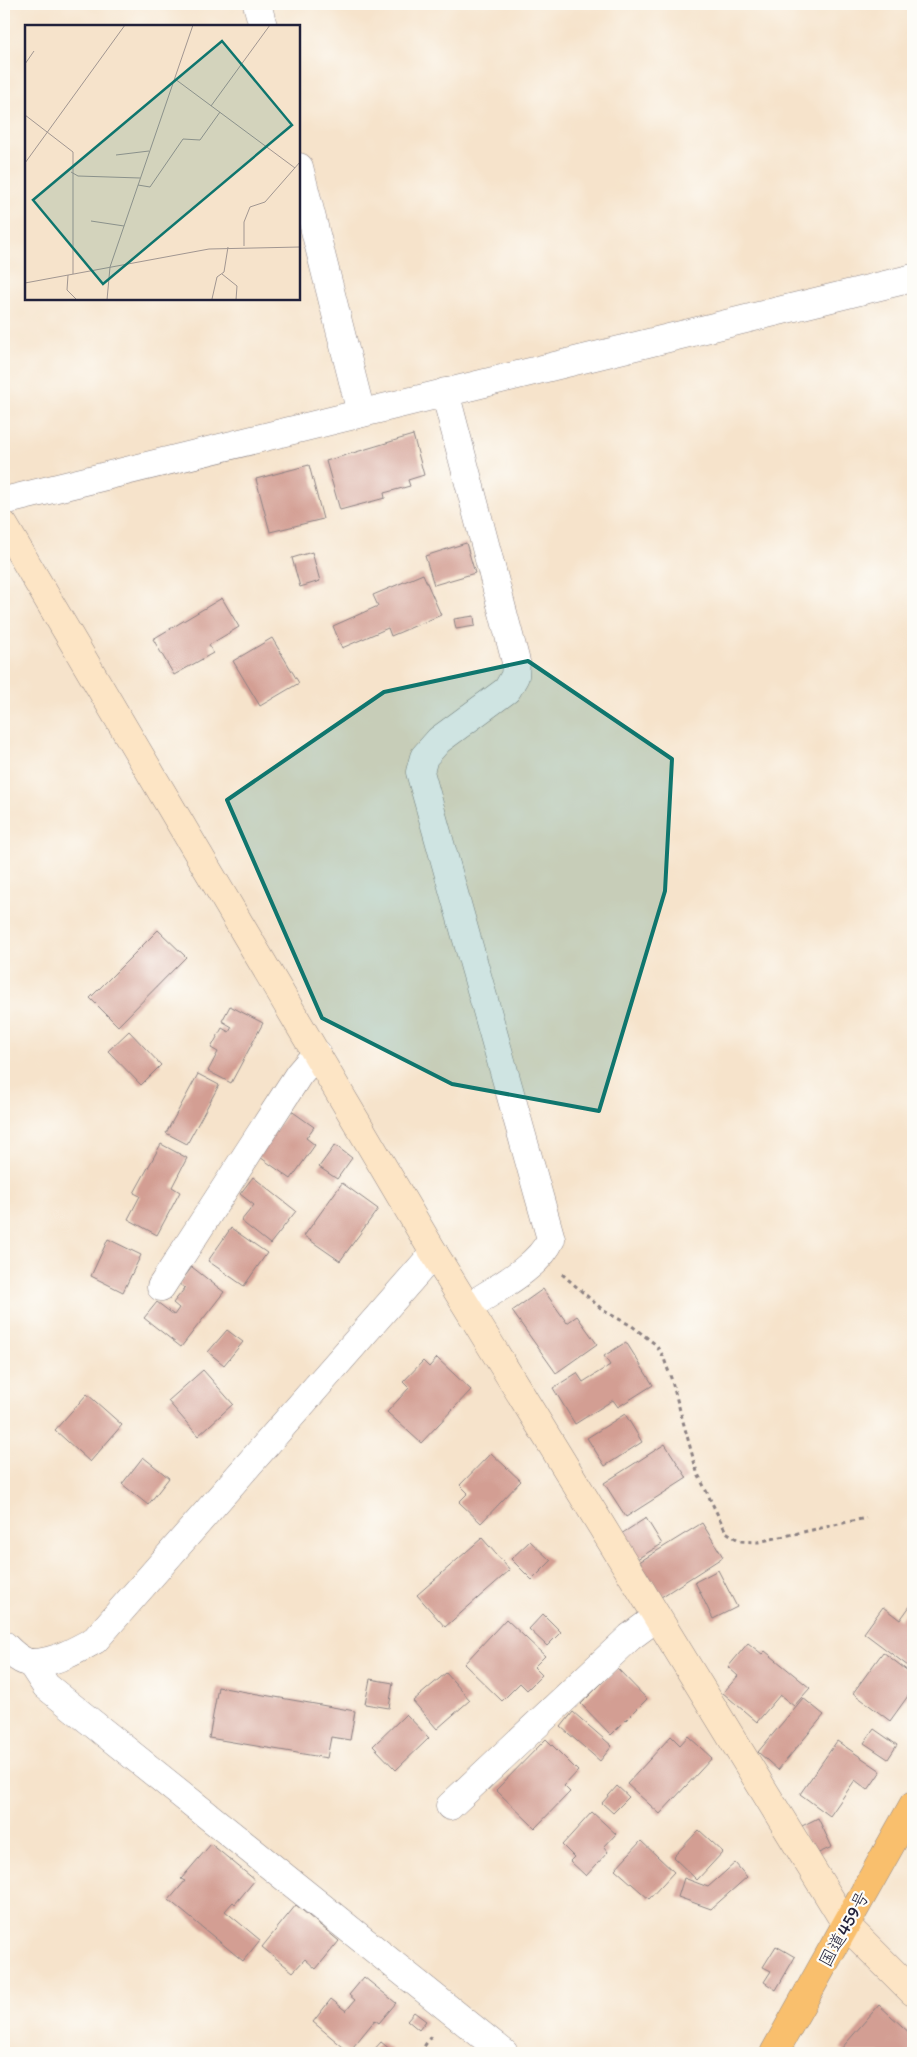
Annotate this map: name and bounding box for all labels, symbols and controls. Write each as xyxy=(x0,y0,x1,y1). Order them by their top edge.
inset map xyxy=(25,25,300,300)
street label: 国道459号 xyxy=(814,1887,874,1971)

